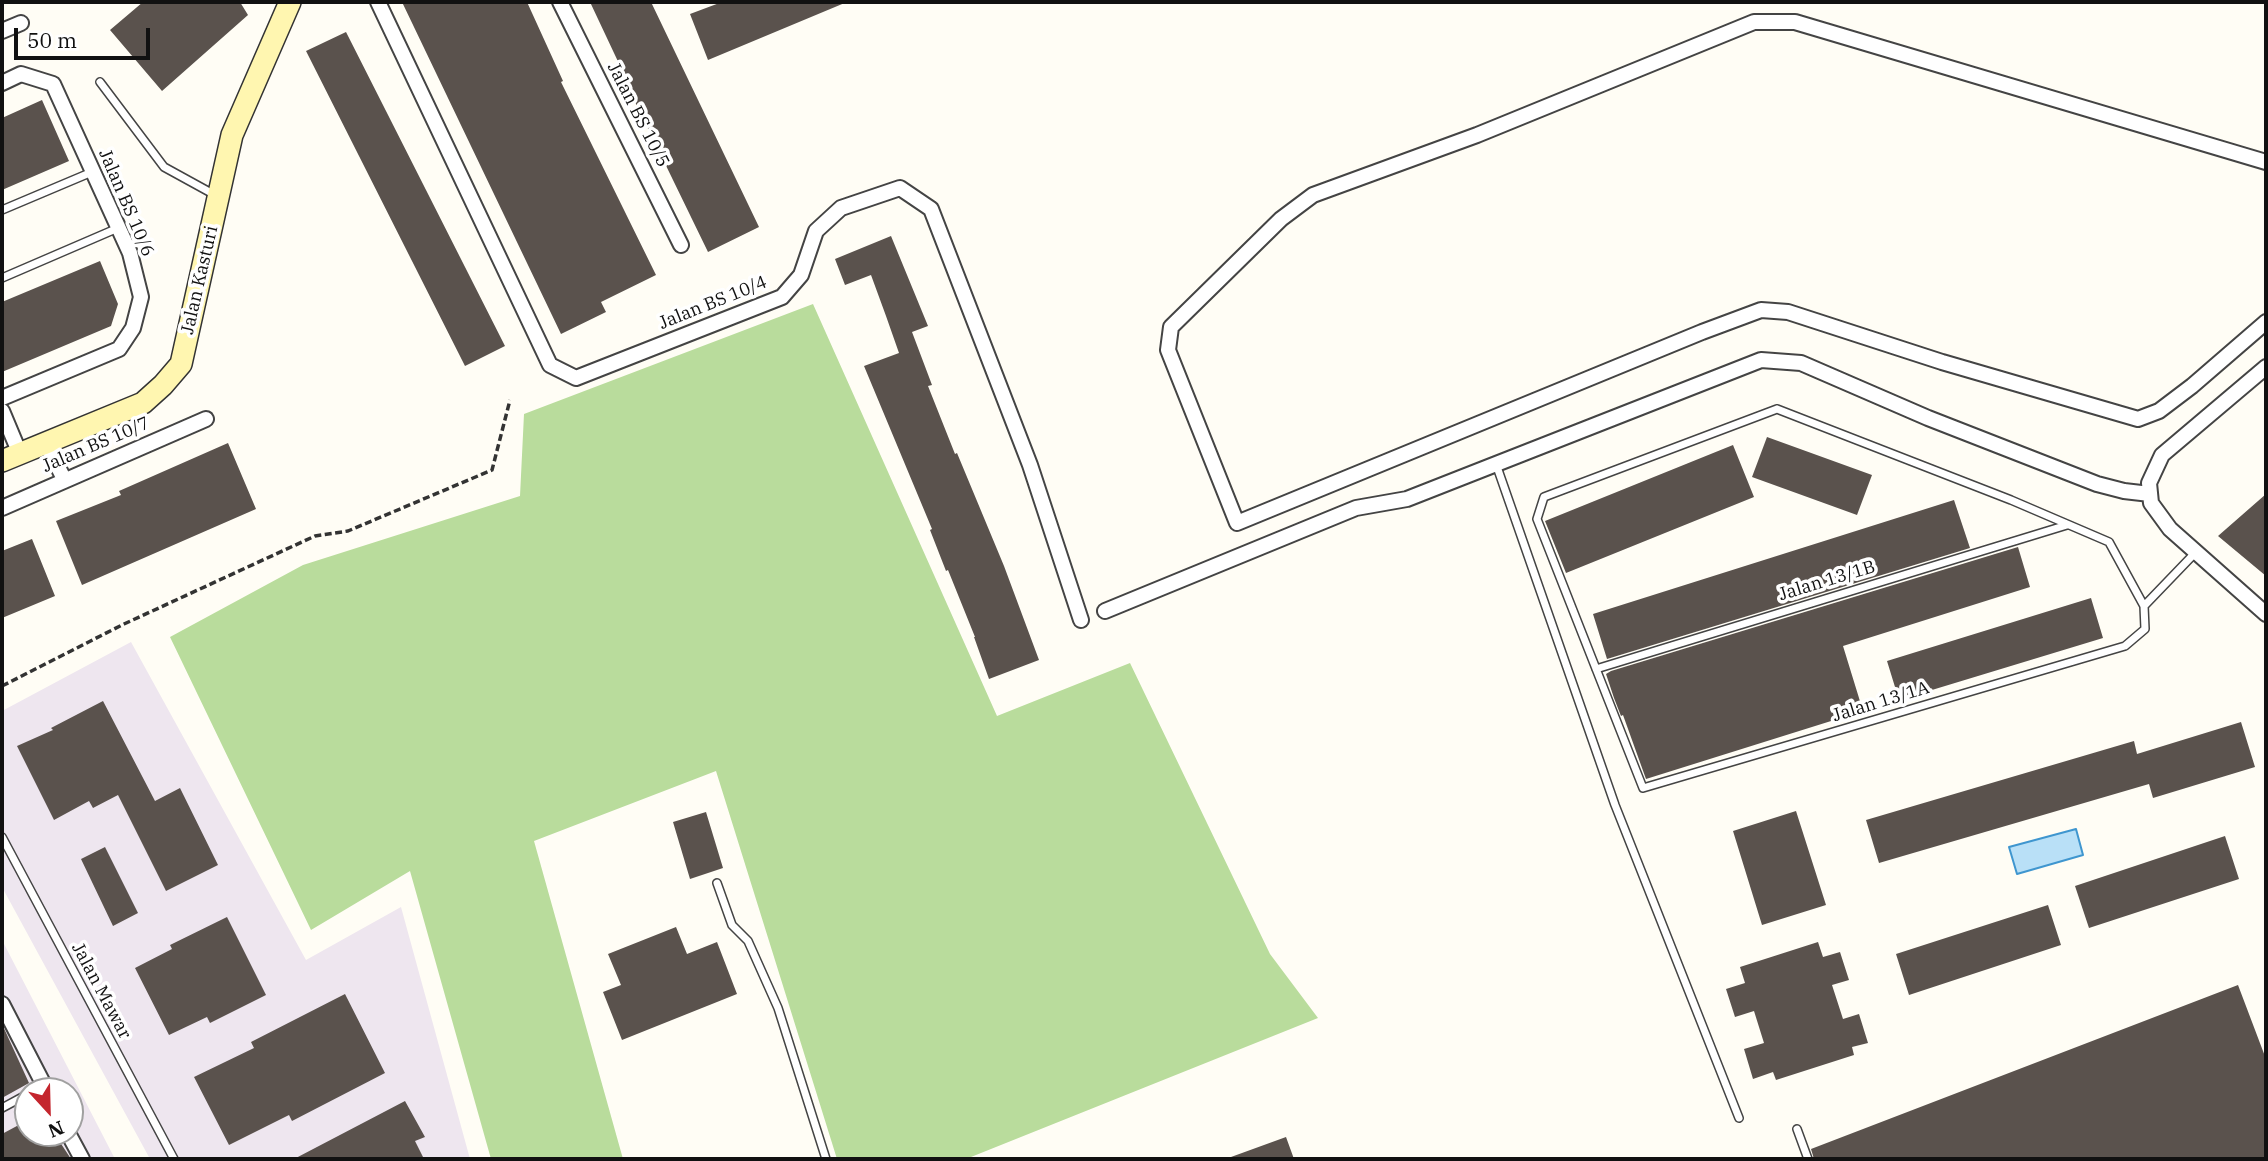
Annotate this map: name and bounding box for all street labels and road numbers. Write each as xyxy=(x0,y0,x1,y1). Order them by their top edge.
street label: Jalan BS 10/5 xyxy=(602,59,674,171)
street label: Jalan BS 10/6 xyxy=(94,146,158,260)
street label: Jalan Kasturi xyxy=(177,224,223,336)
street label: Jalan BS 10/4 xyxy=(656,272,770,334)
street label: Jalan BS 10/7 xyxy=(39,413,153,477)
street label: Jalan 13/1B xyxy=(1776,556,1878,606)
street label: Jalan 13/1A xyxy=(1830,677,1932,727)
street label: Jalan Mawar xyxy=(67,939,135,1043)

